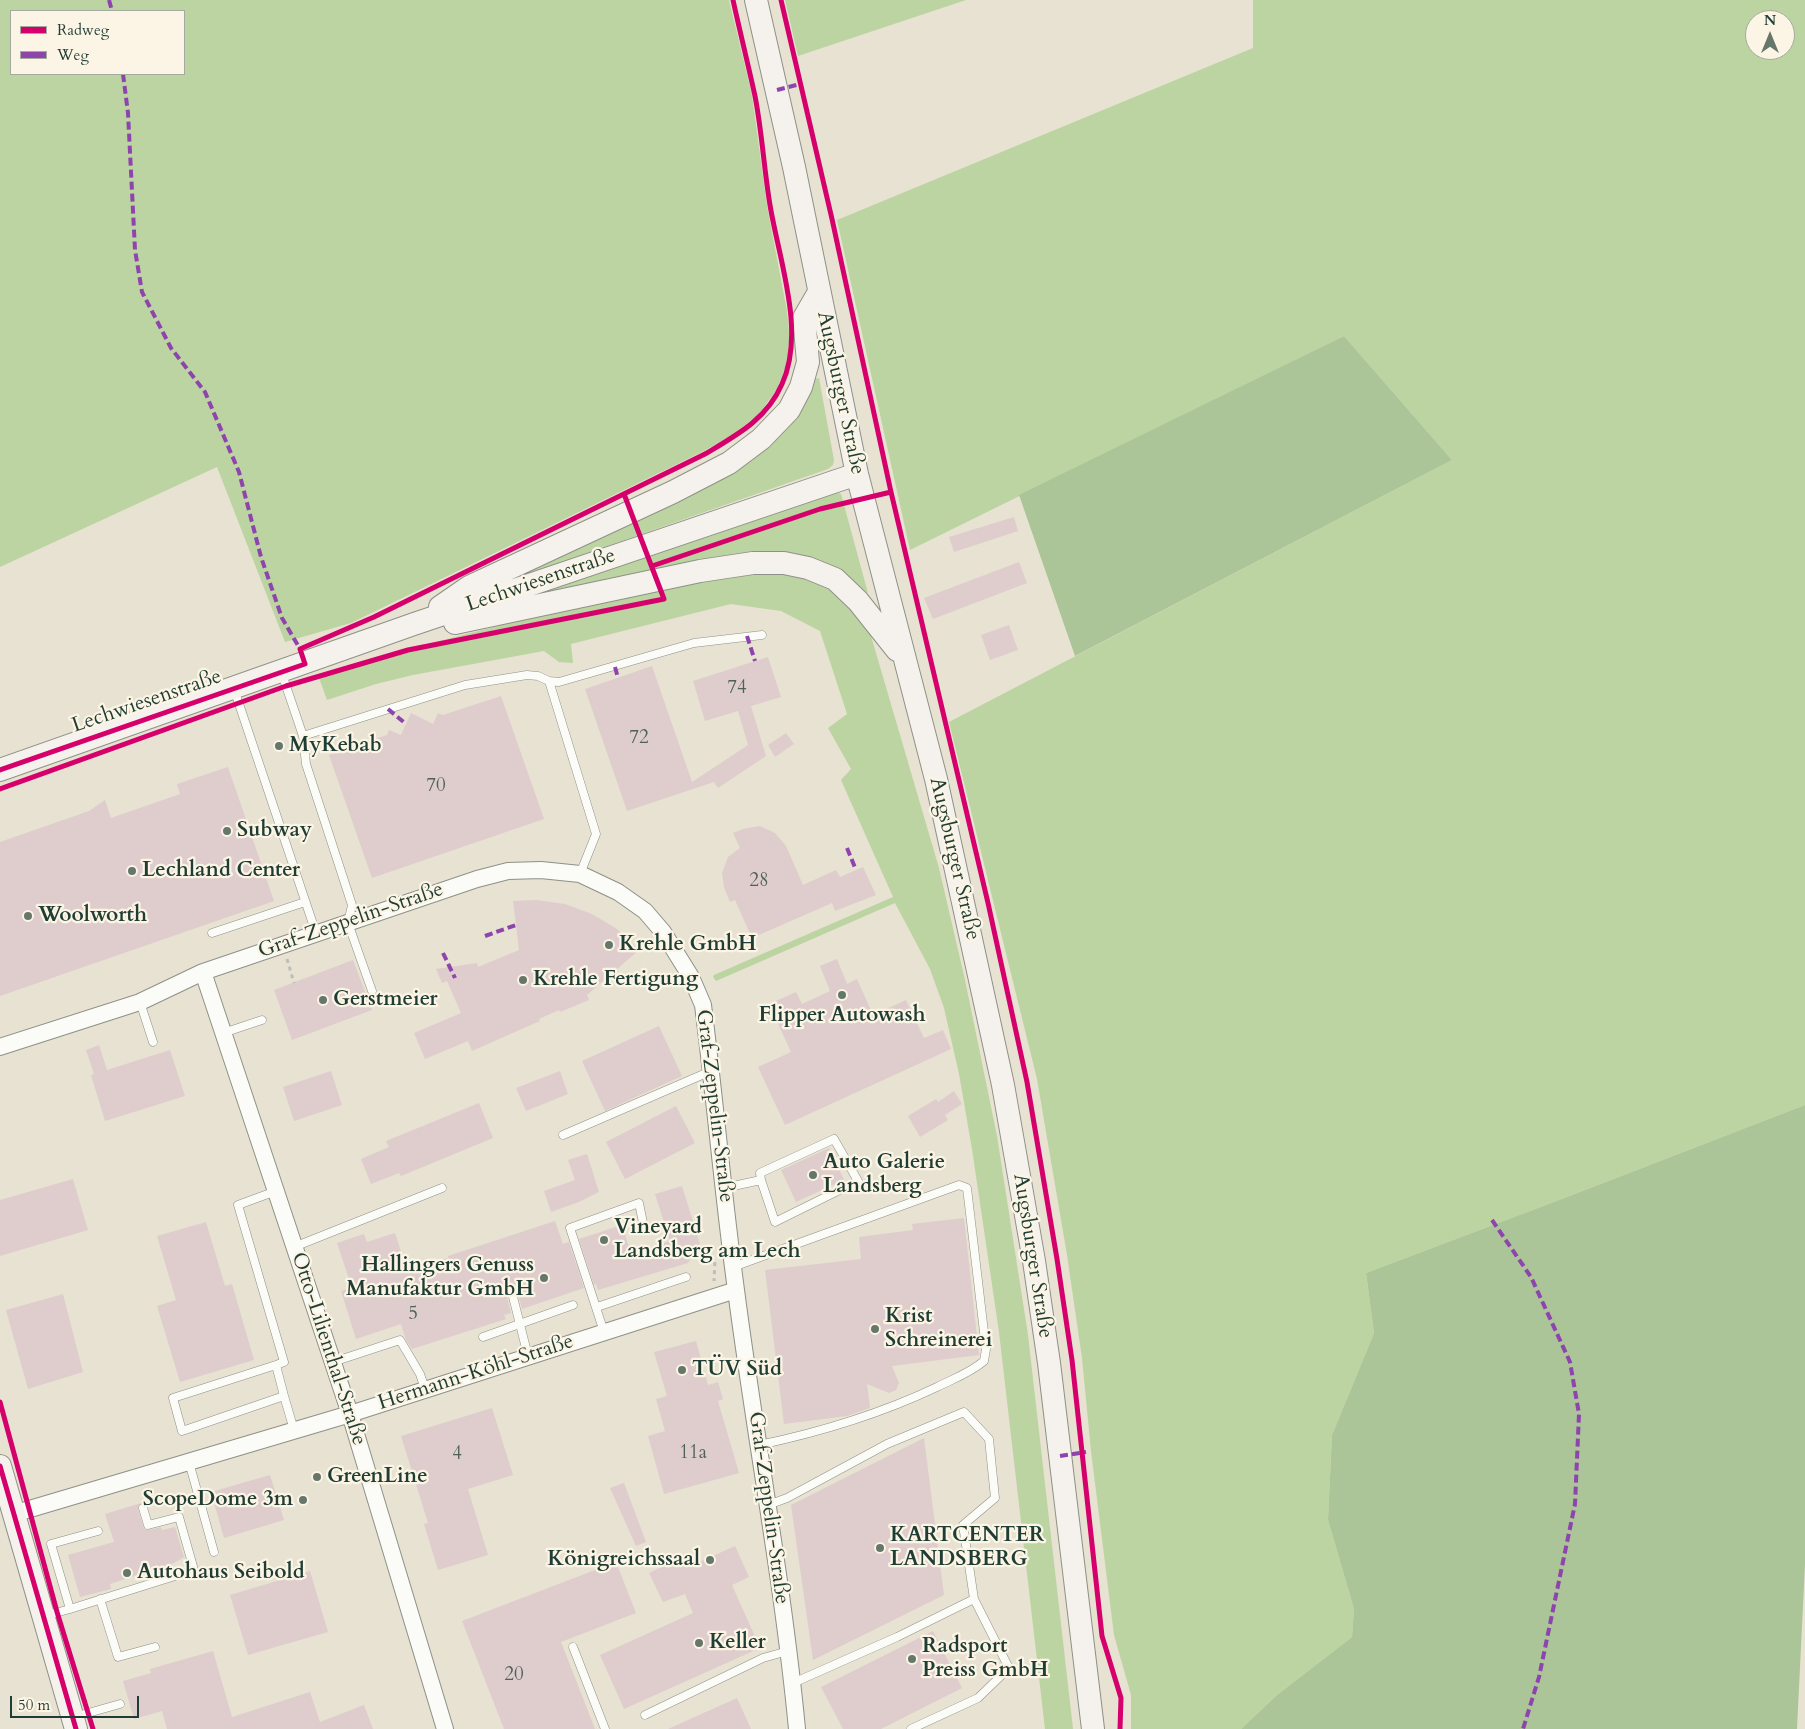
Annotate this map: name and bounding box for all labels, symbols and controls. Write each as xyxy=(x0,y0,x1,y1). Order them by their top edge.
legend xyxy=(10,10,185,75)
north arrow xyxy=(1745,10,1795,60)
text: N xyxy=(1764,11,1776,30)
text: Radweg xyxy=(57,20,109,40)
text: Weg xyxy=(57,45,89,65)
street label: Augsburger Straße xyxy=(810,309,870,477)
street label: Lechwiesenstraße xyxy=(463,544,619,618)
street label: Lechwiesenstraße xyxy=(69,665,225,739)
house number: 74 xyxy=(727,678,747,700)
house number: 72 xyxy=(629,728,649,750)
place label: MyKebab xyxy=(289,733,382,759)
marker: MyKebab xyxy=(273,740,285,752)
street label: Augsburger Straße xyxy=(923,775,985,943)
house number: 70 xyxy=(426,776,446,798)
place label: Subway xyxy=(237,818,312,844)
marker: Subway xyxy=(221,825,233,837)
place label: Lechland Center xyxy=(142,858,300,884)
marker: Lechland Center xyxy=(126,865,138,877)
house number: 28 xyxy=(749,871,769,893)
street label: Graf-Zeppelin-Straße xyxy=(255,878,447,964)
place label: Woolworth xyxy=(38,903,147,929)
marker: Woolworth xyxy=(22,910,34,922)
place label: Krehle GmbH xyxy=(619,932,756,958)
marker: Krehle GmbH xyxy=(603,939,615,951)
place label: Krehle Fertigung xyxy=(533,967,698,993)
marker: Krehle Fertigung xyxy=(517,974,529,986)
place label: Gerstmeier xyxy=(333,987,438,1013)
marker: Flipper Autowash xyxy=(836,989,848,1001)
marker: Gerstmeier xyxy=(317,994,329,1006)
place label: Flipper Autowash xyxy=(758,1003,926,1029)
street label: Graf-Zeppelin-Straße xyxy=(690,1008,738,1204)
place label: Auto Galerie Landsberg xyxy=(823,1150,945,1200)
marker: Auto Galerie Landsberg xyxy=(807,1169,819,1181)
street label: Augsburger Straße xyxy=(1007,1172,1057,1340)
place label: Vineyard Landsberg am Lech xyxy=(614,1215,801,1265)
marker: Vineyard Landsberg am Lech xyxy=(598,1234,610,1246)
street label: Otto-Lilienthal-Straße xyxy=(285,1249,371,1449)
place label: Hallingers Genuss Manufaktur GmbH xyxy=(346,1253,534,1303)
marker: Hallingers Genuss Manufaktur GmbH xyxy=(538,1272,550,1284)
house number: 5 xyxy=(408,1304,418,1326)
place label: Krist Schreinerei xyxy=(885,1304,992,1354)
marker: Krist Schreinerei xyxy=(869,1323,881,1335)
street label: Hermann-Köhl-Straße xyxy=(375,1330,577,1416)
place label: TÜV Süd xyxy=(692,1357,782,1383)
marker: TÜV Süd xyxy=(676,1364,688,1376)
street label: Graf-Zeppelin-Straße xyxy=(742,1410,794,1606)
house number: 11a xyxy=(679,1443,707,1465)
house number: 4 xyxy=(452,1444,462,1466)
place label: GreenLine xyxy=(327,1464,428,1490)
marker: GreenLine xyxy=(311,1471,323,1483)
place label: ScopeDome 3m xyxy=(143,1487,293,1513)
marker: ScopeDome 3m xyxy=(297,1494,309,1506)
place label: KARTCENTER LANDSBERG xyxy=(890,1523,1044,1573)
marker: KARTCENTER LANDSBERG xyxy=(874,1542,886,1554)
place label: Königreichssaal xyxy=(547,1547,700,1573)
marker: Königreichssaal xyxy=(704,1554,716,1566)
place label: Autohaus Seibold xyxy=(137,1560,305,1586)
marker: Autohaus Seibold xyxy=(121,1567,133,1579)
place label: Keller xyxy=(709,1630,766,1656)
place label: Radsport Preiss GmbH xyxy=(922,1634,1048,1684)
marker: Keller xyxy=(693,1637,705,1649)
marker: Radsport Preiss GmbH xyxy=(906,1653,918,1665)
house number: 20 xyxy=(504,1665,524,1687)
scale bar xyxy=(12,1686,141,1718)
text: 50 m xyxy=(18,1695,50,1715)

